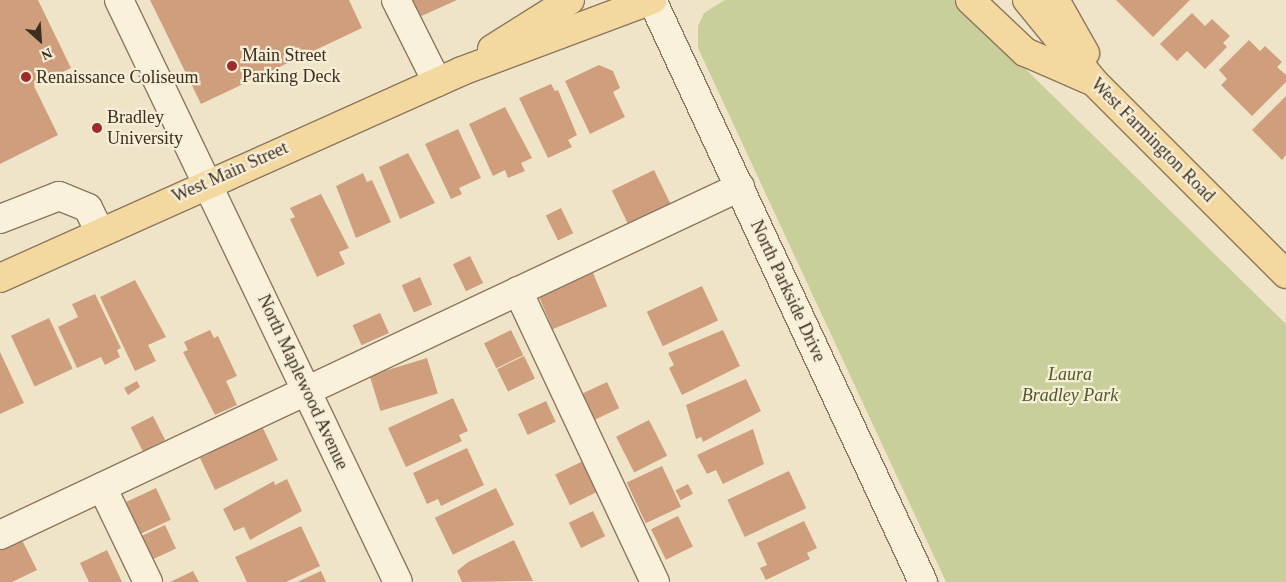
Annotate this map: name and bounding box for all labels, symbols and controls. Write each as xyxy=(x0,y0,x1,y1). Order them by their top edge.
north arrow xyxy=(15,15,65,65)
text: N xyxy=(39,45,55,63)
place label: Main Street Parking Deck xyxy=(242,45,340,88)
marker: Main Street Parking Deck xyxy=(226,60,238,72)
place label: Renaissance Coliseum xyxy=(36,66,198,88)
marker: Renaissance Coliseum xyxy=(20,71,32,83)
street label: West Farmington Road xyxy=(1086,73,1220,207)
place label: Bradley University xyxy=(107,107,183,150)
marker: Bradley University xyxy=(91,122,103,134)
street label: West Main Street xyxy=(169,137,291,207)
street label: North Parkside Drive xyxy=(746,217,830,365)
street label: North Maplewood Avenue xyxy=(253,291,353,473)
park label: Laura Bradley Park xyxy=(1022,364,1118,406)

